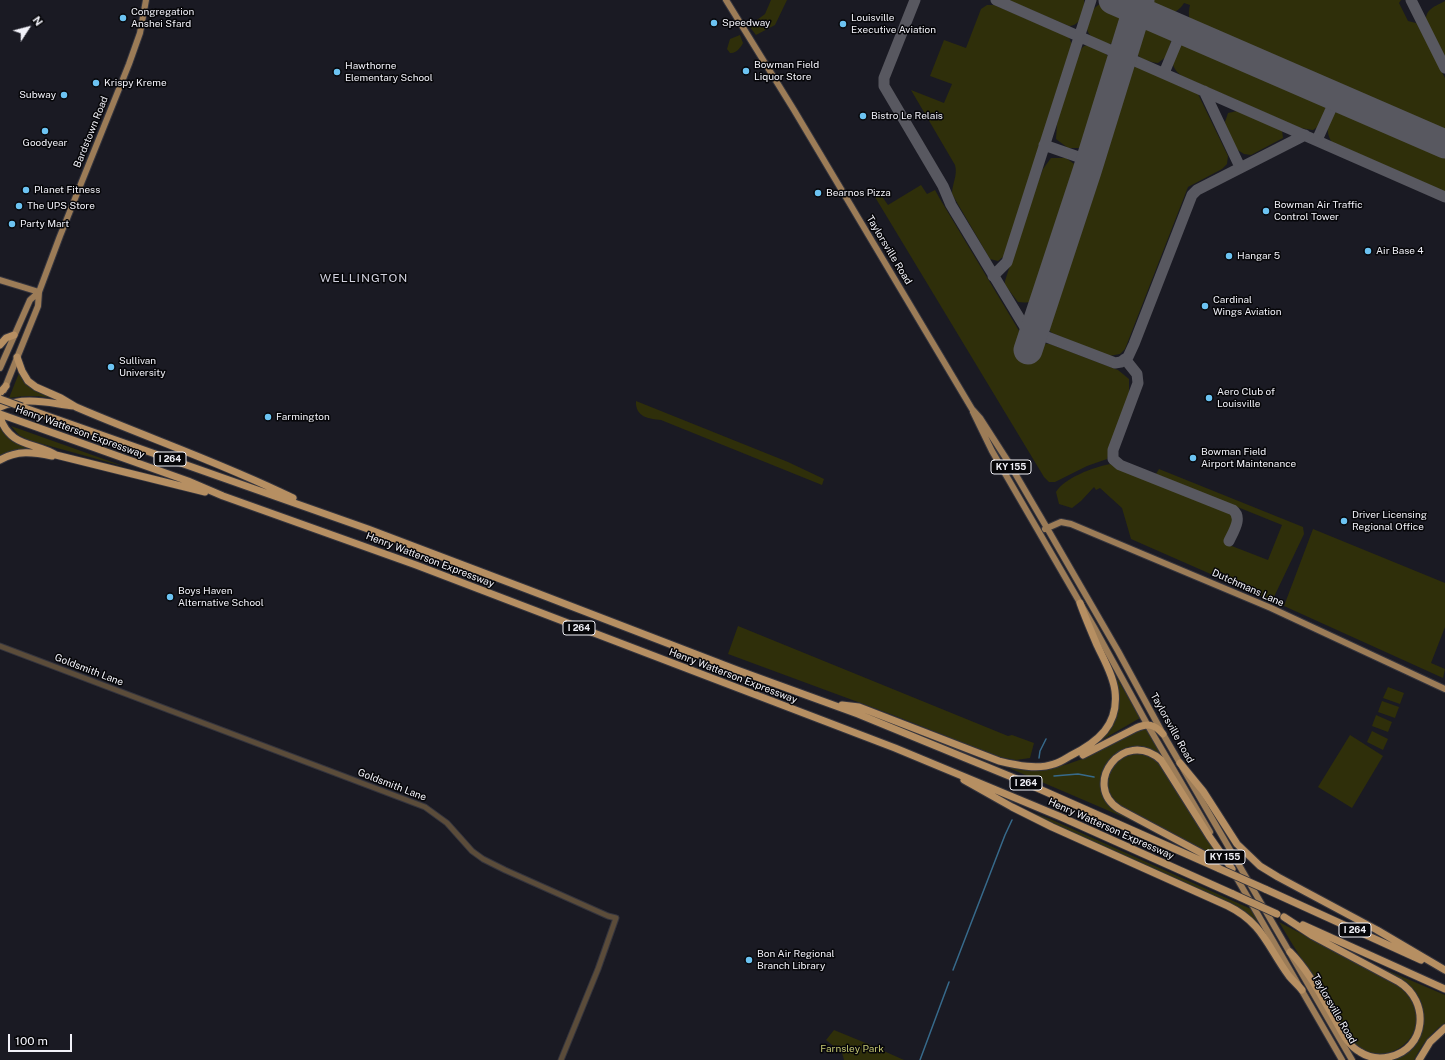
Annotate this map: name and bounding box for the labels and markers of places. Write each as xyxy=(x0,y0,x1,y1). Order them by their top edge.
place label: Congregation Anshei Sfard xyxy=(131,6,194,30)
place label: Louisville Executive Aviation xyxy=(851,12,936,36)
marker: Congregation Anshei Sfard xyxy=(118,13,128,23)
place label: Speedway xyxy=(722,17,770,29)
marker: Speedway xyxy=(709,18,719,28)
marker: Louisville Executive Aviation xyxy=(838,19,848,29)
place label: Bowman Field Liquor Store xyxy=(754,59,819,82)
place label: Hawthorne Elementary School xyxy=(345,60,433,84)
marker: Bowman Field Liquor Store xyxy=(741,66,751,76)
marker: Hawthorne Elementary School xyxy=(332,67,342,77)
place label: Krispy Kreme xyxy=(104,77,167,89)
marker: Krispy Kreme xyxy=(91,78,101,88)
place label: Subway xyxy=(19,89,56,101)
marker: Subway xyxy=(59,90,69,100)
place label: Bistro Le Relais xyxy=(871,110,943,122)
marker: Bistro Le Relais xyxy=(858,111,868,121)
marker: Goodyear xyxy=(40,126,50,136)
place label: Goodyear xyxy=(23,137,67,149)
place label: Planet Fitness xyxy=(34,184,100,196)
marker: Planet Fitness xyxy=(21,185,31,195)
place label: Bearnos Pizza xyxy=(826,187,891,199)
marker: Bearnos Pizza xyxy=(813,188,823,198)
place label: Bowman Air Traffic Control Tower xyxy=(1274,199,1363,222)
place label: The UPS Store xyxy=(27,200,95,212)
marker: The UPS Store xyxy=(14,201,24,211)
marker: Bowman Air Traffic Control Tower xyxy=(1261,206,1271,216)
place label: Party Mart xyxy=(20,218,69,230)
marker: Party Mart xyxy=(7,219,17,229)
place label: Air Base 4 xyxy=(1376,245,1424,257)
marker: Air Base 4 xyxy=(1363,246,1373,256)
place label: Hangar 5 xyxy=(1237,250,1280,262)
marker: Hangar 5 xyxy=(1224,251,1234,261)
place label: Cardinal Wings Aviation xyxy=(1213,294,1282,318)
marker: Cardinal Wings Aviation xyxy=(1200,301,1210,311)
place label: Sullivan University xyxy=(119,355,166,378)
marker: Sullivan University xyxy=(106,362,116,372)
place label: Aero Club of Louisville xyxy=(1217,386,1275,410)
marker: Aero Club of Louisville xyxy=(1204,393,1214,403)
place label: Farmington xyxy=(276,411,330,423)
marker: Farmington xyxy=(263,412,273,422)
place label: Bowman Field Airport Maintenance xyxy=(1201,446,1296,470)
marker: Bowman Field Airport Maintenance xyxy=(1188,453,1198,463)
place label: Driver Licensing Regional Office xyxy=(1352,509,1427,532)
marker: Driver Licensing Regional Office xyxy=(1339,516,1349,526)
place label: Boys Haven Alternative School xyxy=(178,585,264,608)
marker: Boys Haven Alternative School xyxy=(165,592,175,602)
place label: Bon Air Regional Branch Library xyxy=(757,948,834,972)
marker: Bon Air Regional Branch Library xyxy=(744,955,754,965)

